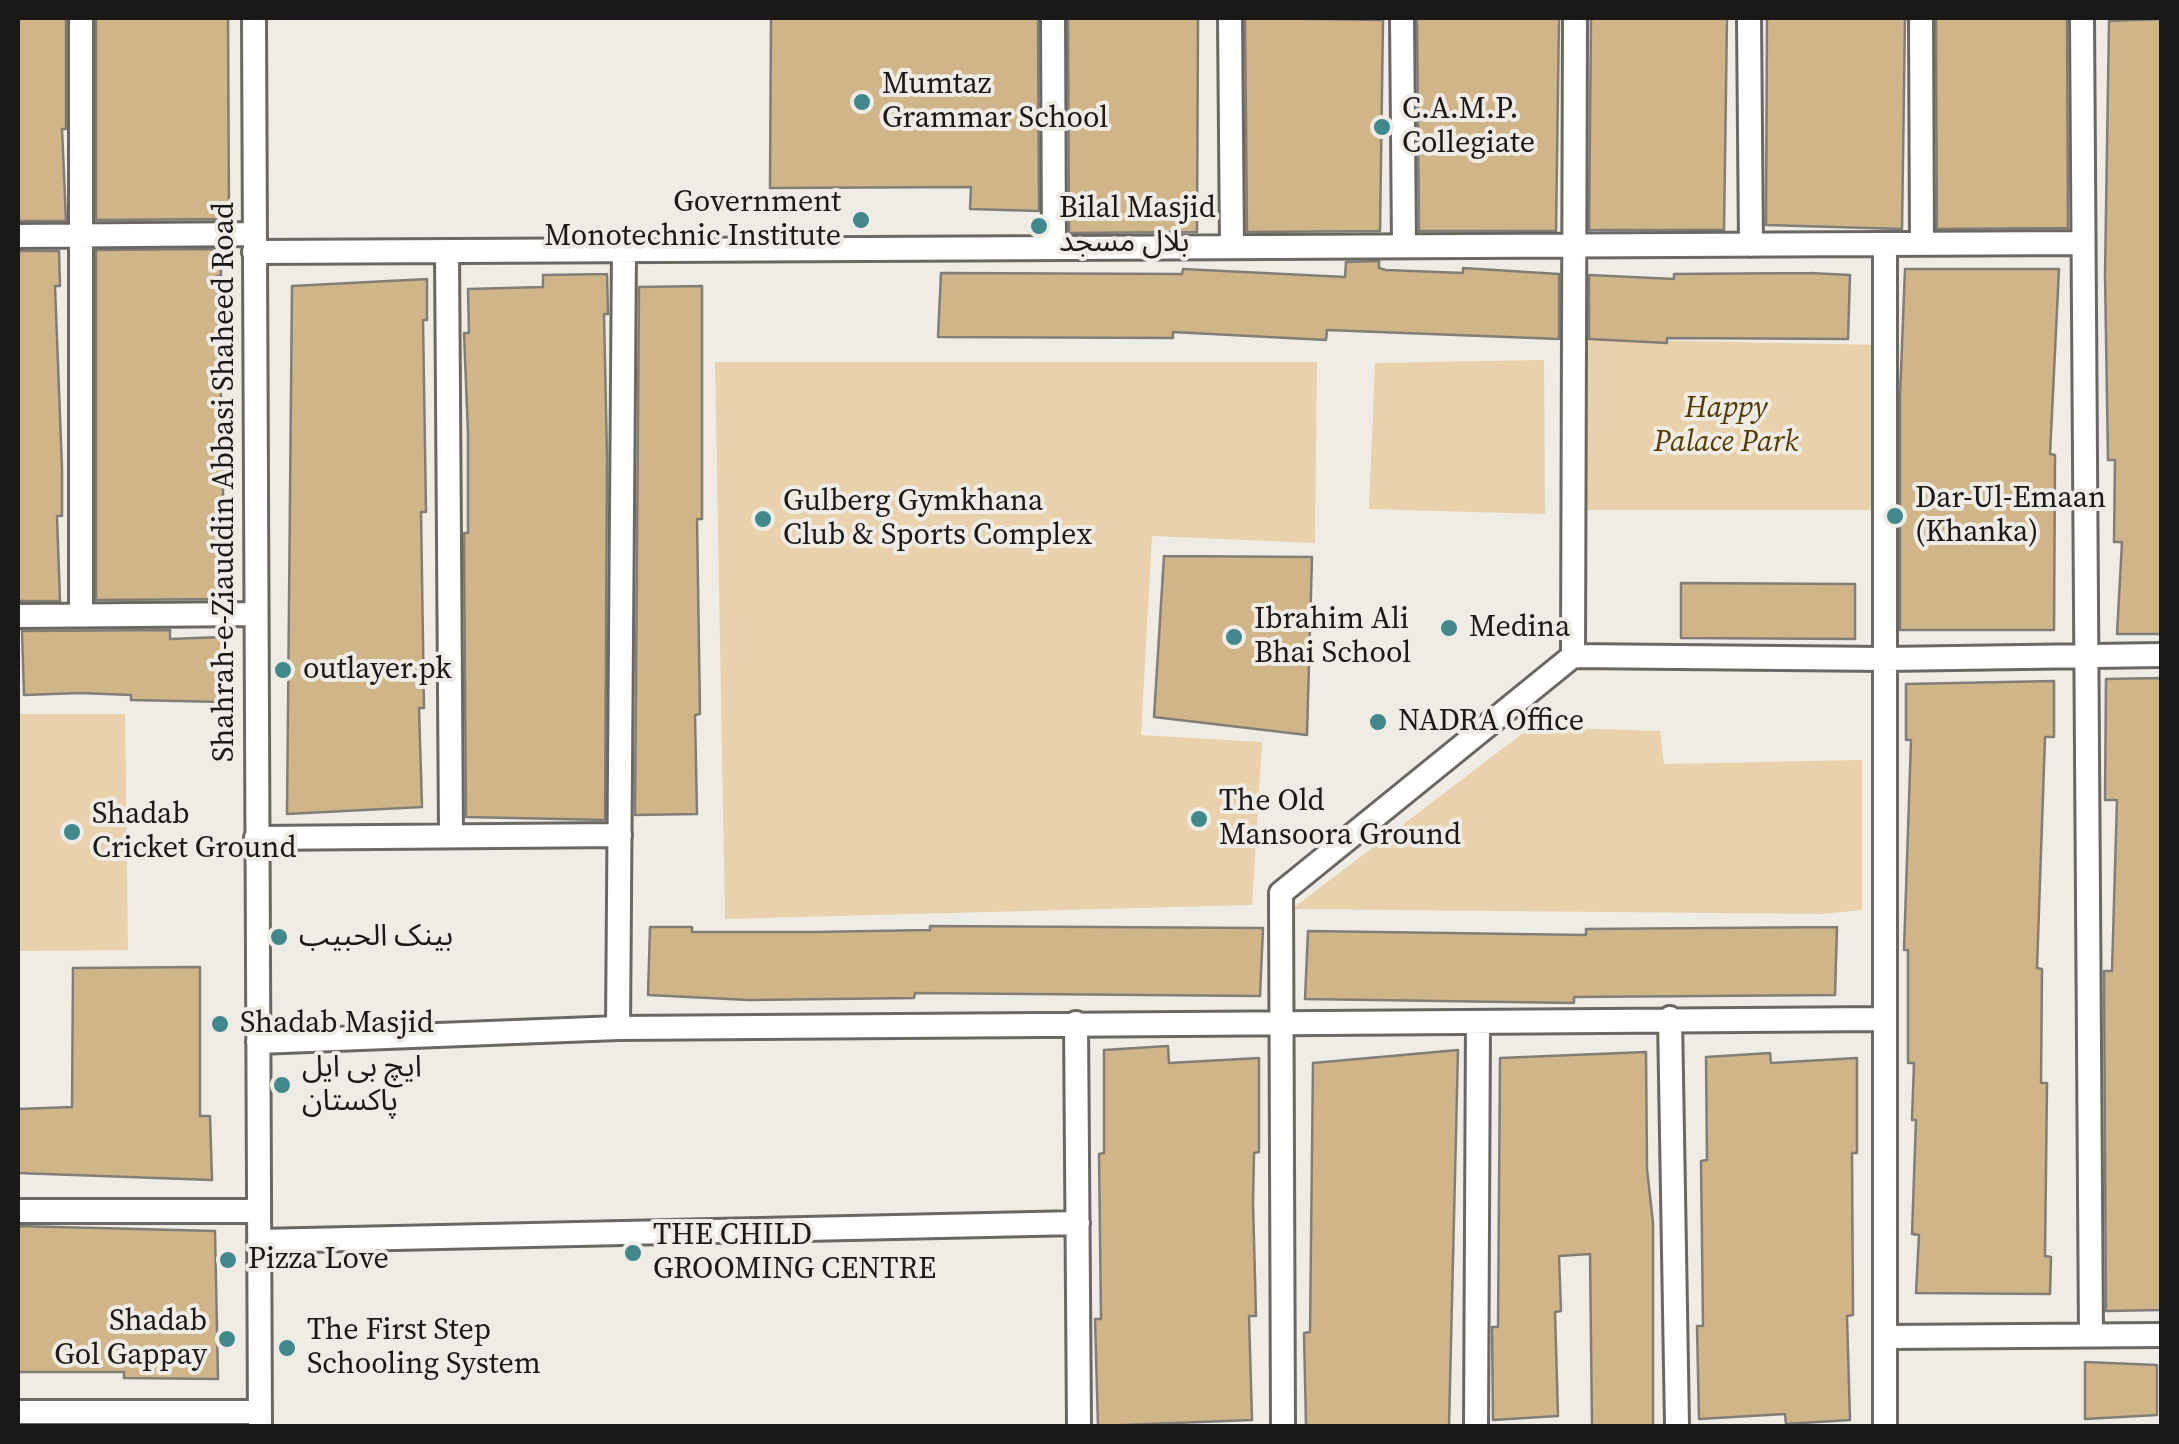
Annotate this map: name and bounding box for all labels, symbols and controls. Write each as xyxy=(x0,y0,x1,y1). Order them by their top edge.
place label: Mumtaz Grammar School xyxy=(882,67,1108,138)
marker: Mumtaz Grammar School xyxy=(851,91,873,113)
place label: C.A.M.P. Collegiate xyxy=(1402,92,1535,162)
marker: C.A.M.P. Collegiate xyxy=(1371,116,1393,138)
place label: Government Monotechnic Institute xyxy=(544,185,841,256)
place label: Bilal Masjid بلال مسجد xyxy=(1059,191,1216,262)
street label: Shahrah-e-Ziauddin Abbasi Shaheed Road xyxy=(207,202,243,762)
marker: Government Monotechnic Institute xyxy=(850,209,872,231)
marker: Bilal Masjid بلال مسجد xyxy=(1028,215,1050,237)
park label: Happy Palace Park xyxy=(1654,391,1798,462)
place label: Dar-Ul-Emaan (Khanka) xyxy=(1915,481,2106,552)
place label: Gulberg Gymkhana Club & Sports Complex xyxy=(783,484,1092,554)
marker: Dar-Ul-Emaan (Khanka) xyxy=(1884,505,1906,527)
marker: Gulberg Gymkhana Club & Sports Complex xyxy=(752,508,774,530)
place label: Ibrahim Ali Bhai School xyxy=(1254,602,1411,672)
place label: Medina xyxy=(1469,610,1570,646)
marker: Medina xyxy=(1438,617,1460,639)
marker: Ibrahim Ali Bhai School xyxy=(1223,626,1245,648)
place label: outlayer.pk xyxy=(303,652,452,688)
marker: outlayer.pk xyxy=(272,659,294,681)
place label: NADRA Office xyxy=(1398,704,1584,740)
marker: NADRA Office xyxy=(1367,711,1389,733)
place label: The Old Mansoora Ground xyxy=(1219,784,1461,854)
place label: Shadab Cricket Ground xyxy=(92,797,296,868)
marker: The Old Mansoora Ground xyxy=(1188,808,1210,830)
marker: Shadab Cricket Ground xyxy=(61,821,83,843)
place label: بينک الحبيب xyxy=(299,919,453,955)
marker: بينک الحبيب xyxy=(268,926,290,948)
place label: Shadab Masjid xyxy=(240,1006,434,1042)
marker: Shadab Masjid xyxy=(209,1013,231,1035)
place label: ایچ بی ایل پاکستان xyxy=(302,1050,422,1120)
marker: ایچ بی ایل پاکستان xyxy=(271,1074,293,1096)
place label: THE CHILD GROOMING CENTRE xyxy=(653,1218,936,1288)
place label: Pizza Love xyxy=(248,1242,389,1278)
marker: THE CHILD GROOMING CENTRE xyxy=(622,1242,644,1264)
marker: Pizza Love xyxy=(217,1249,239,1271)
place label: Shadab Gol Gappay xyxy=(54,1304,207,1374)
place label: The First Step Schooling System xyxy=(307,1313,541,1384)
marker: Shadab Gol Gappay xyxy=(216,1328,238,1350)
marker: The First Step Schooling System xyxy=(276,1337,298,1359)

